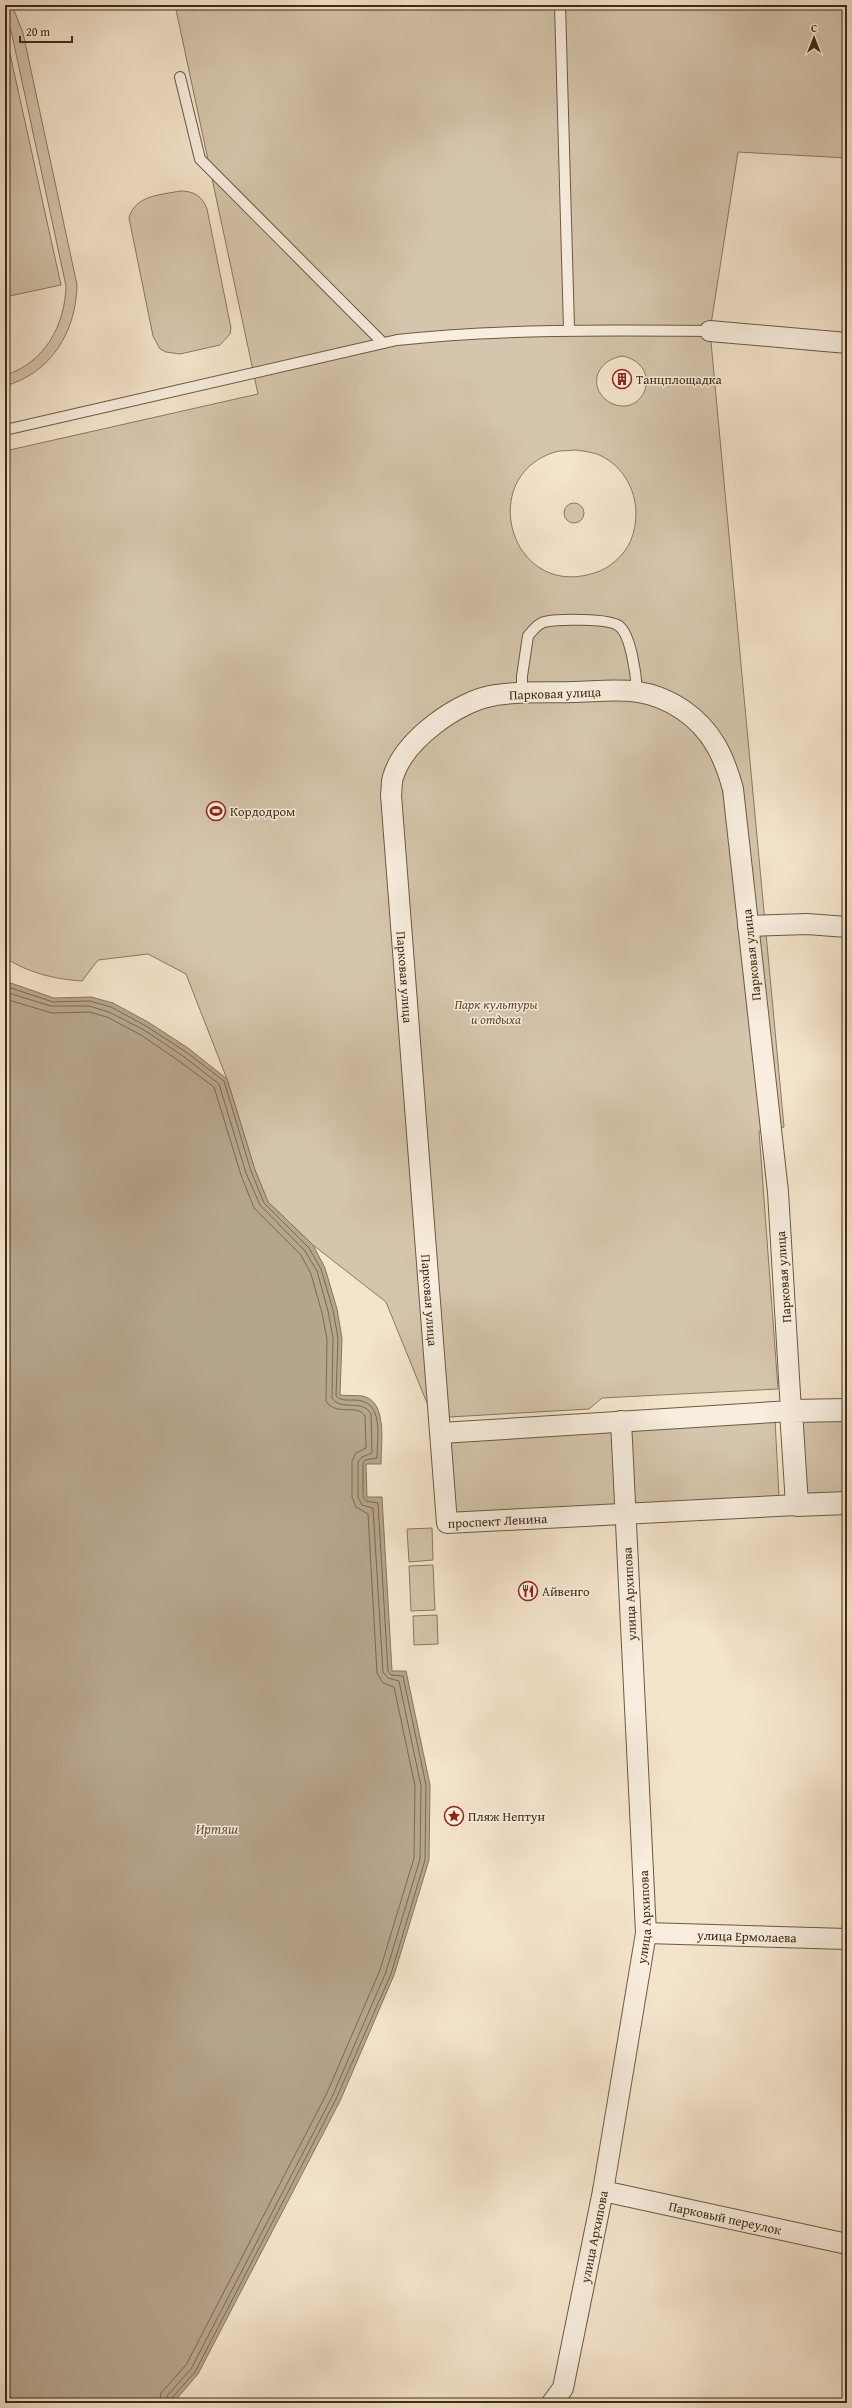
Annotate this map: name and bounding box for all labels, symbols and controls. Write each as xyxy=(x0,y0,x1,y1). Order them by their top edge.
scale bar xyxy=(20,18,72,44)
north arrow xyxy=(794,18,834,58)
text: С xyxy=(811,20,817,36)
text: 20 m xyxy=(26,23,50,40)
building icon: Танцплощадка xyxy=(611,368,633,390)
place label: Танцплощадка xyxy=(636,370,723,389)
street label: Парковая улица xyxy=(509,682,602,705)
sports icon: Кордодром xyxy=(205,800,227,822)
place label: Кордодром xyxy=(230,802,295,821)
street label: Парковая улица xyxy=(737,907,766,1002)
street label: Парковая улица xyxy=(391,930,418,1025)
park label: Парк культуры и отдыха xyxy=(454,995,538,1029)
street label: Парковая улица xyxy=(771,1230,796,1324)
street label: Парковая улица xyxy=(416,1253,442,1348)
street label: проспект Ленина xyxy=(447,1509,548,1533)
street label: улица Архипова xyxy=(618,1546,641,1642)
restaurant icon: Айвенго xyxy=(517,1580,539,1602)
place label: Айвенго xyxy=(542,1582,590,1601)
place icon: Пляж Нептун xyxy=(443,1805,465,1827)
place label: Пляж Нептун xyxy=(468,1807,545,1826)
water label: Иртяш xyxy=(196,1819,238,1839)
street label: улица Архипова xyxy=(632,1869,656,1966)
street label: улица Ермолаева xyxy=(696,1926,798,1948)
street label: улица Архипова xyxy=(575,2188,613,2286)
street label: Парковый переулок xyxy=(667,2197,783,2240)

